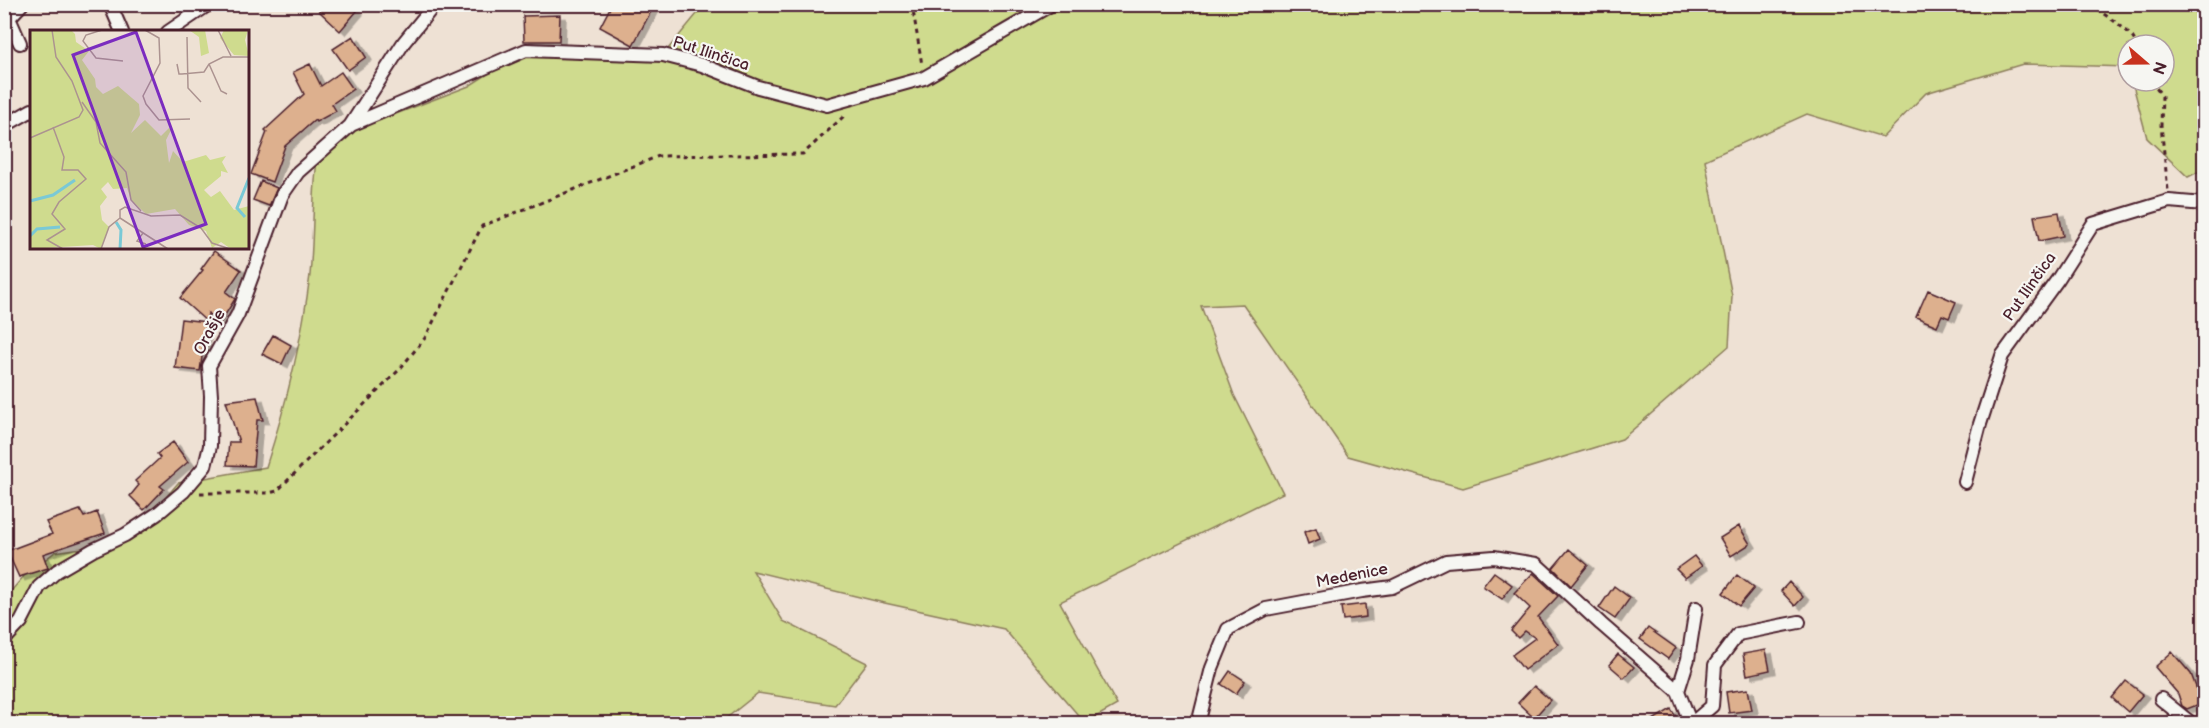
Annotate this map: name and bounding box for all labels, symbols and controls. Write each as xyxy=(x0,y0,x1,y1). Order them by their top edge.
inset map xyxy=(30,30,249,249)
street label: Put Ilinčica xyxy=(670,33,752,75)
north arrow xyxy=(2116,33,2176,93)
text: N xyxy=(2148,59,2170,77)
street label: Put Ilinčica xyxy=(1999,249,2061,325)
street label: Orašje xyxy=(190,306,230,358)
street label: Medenice xyxy=(1314,560,1390,592)

